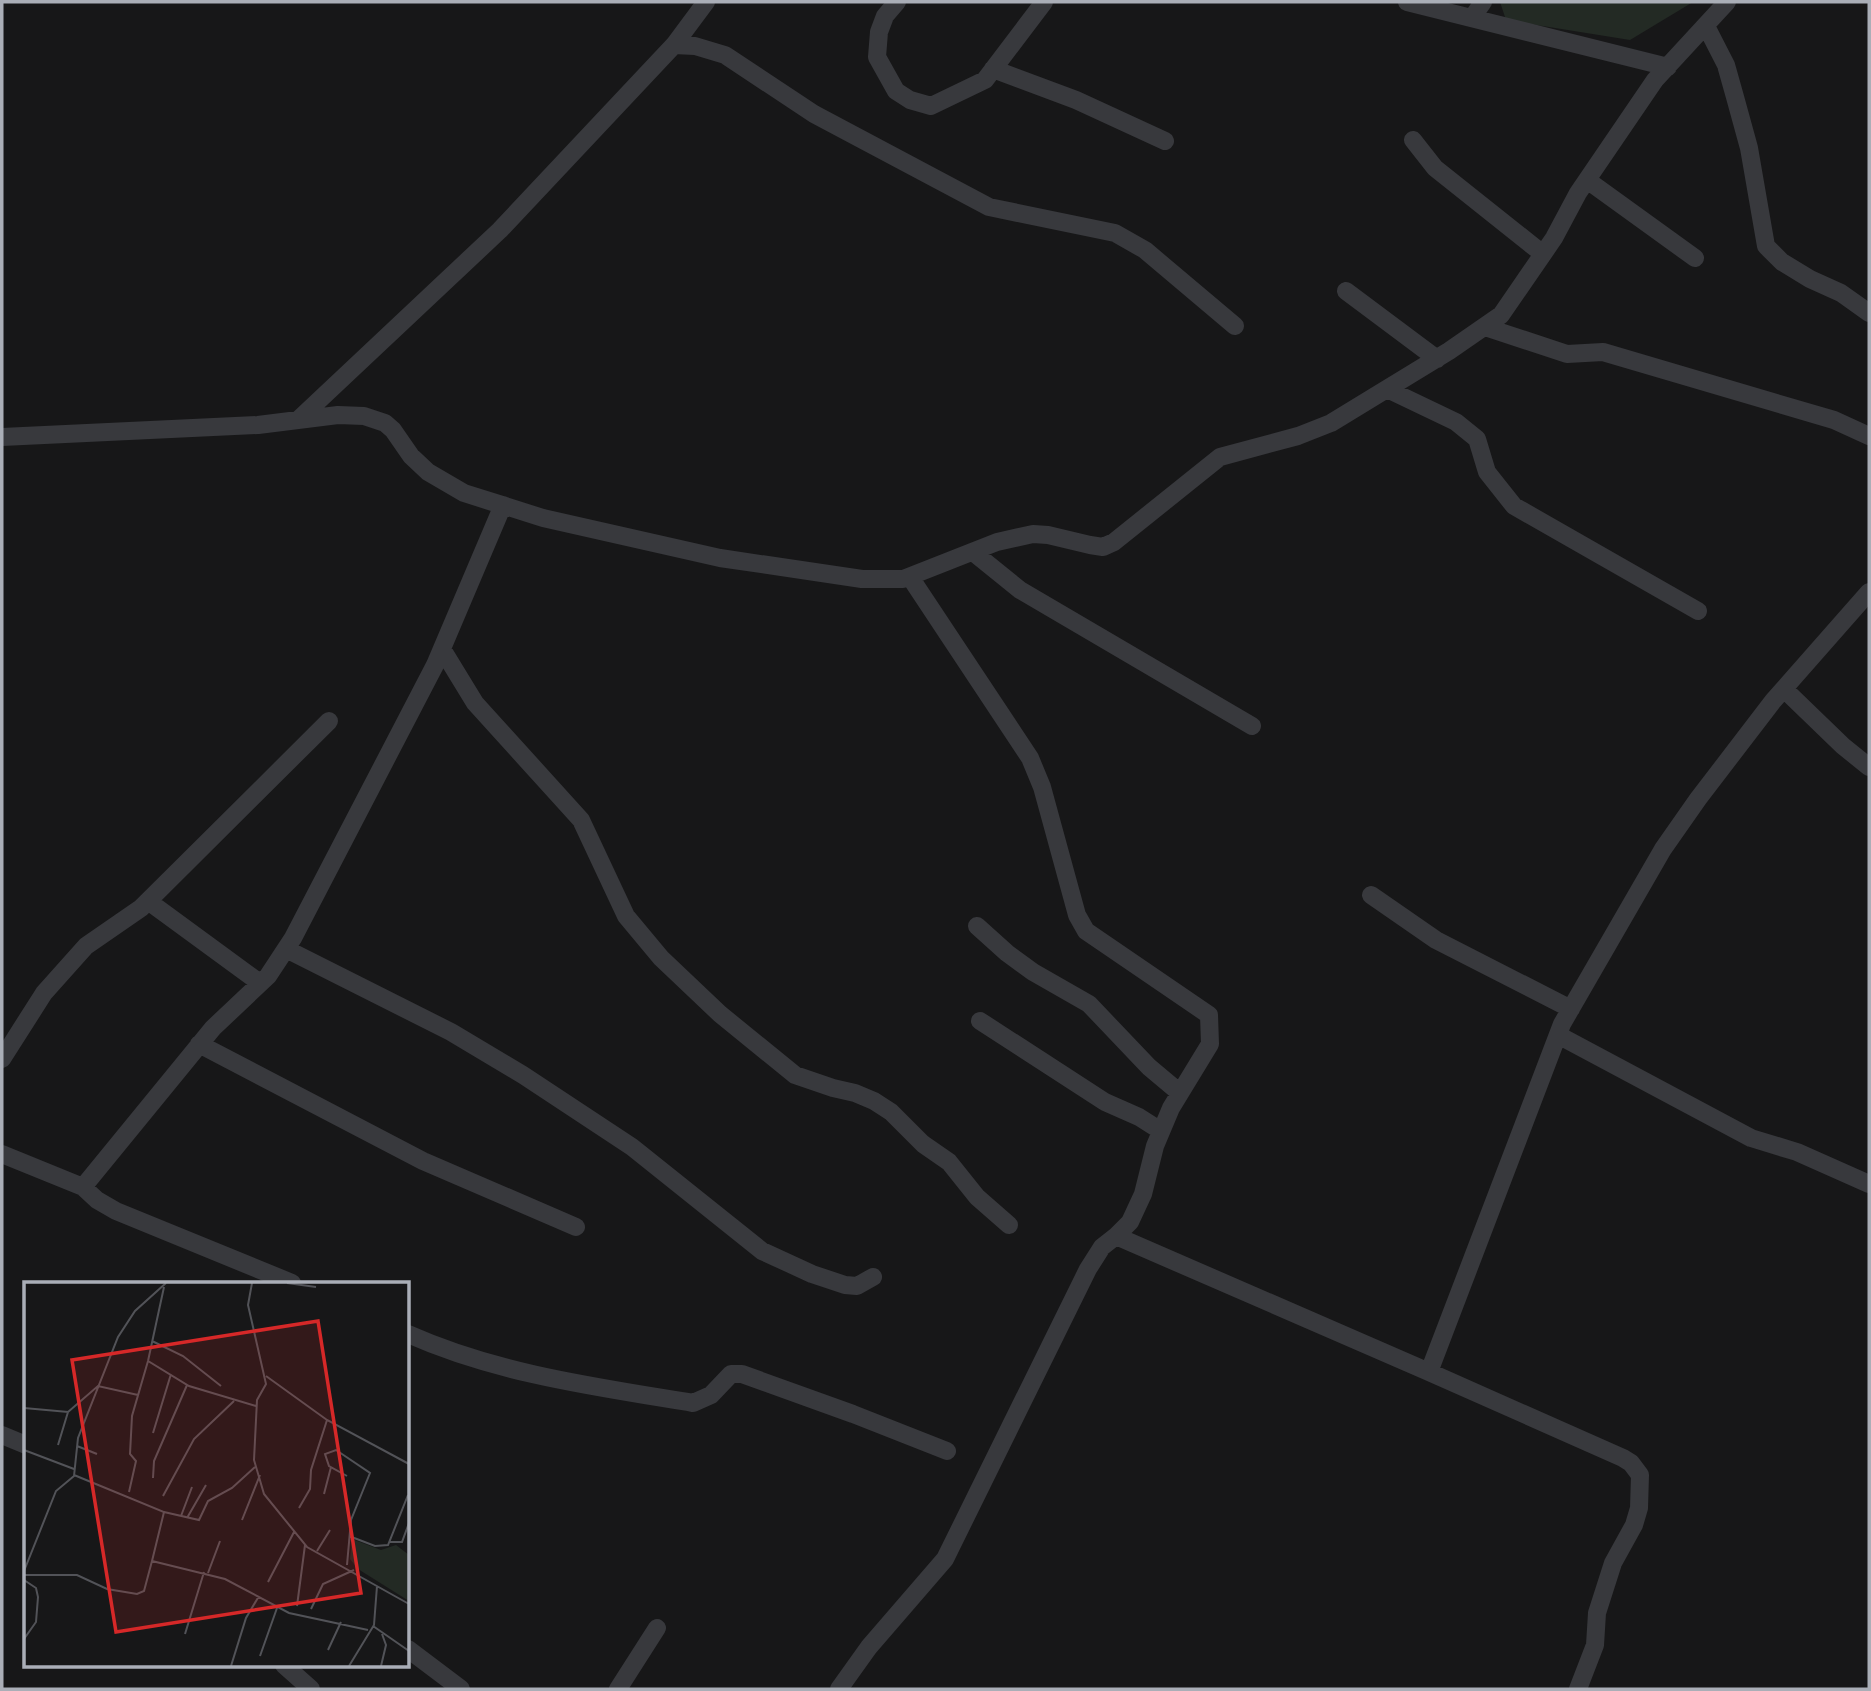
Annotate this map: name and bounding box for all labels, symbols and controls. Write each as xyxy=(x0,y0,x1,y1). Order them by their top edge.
inset map xyxy=(24,1282,410,1666)

